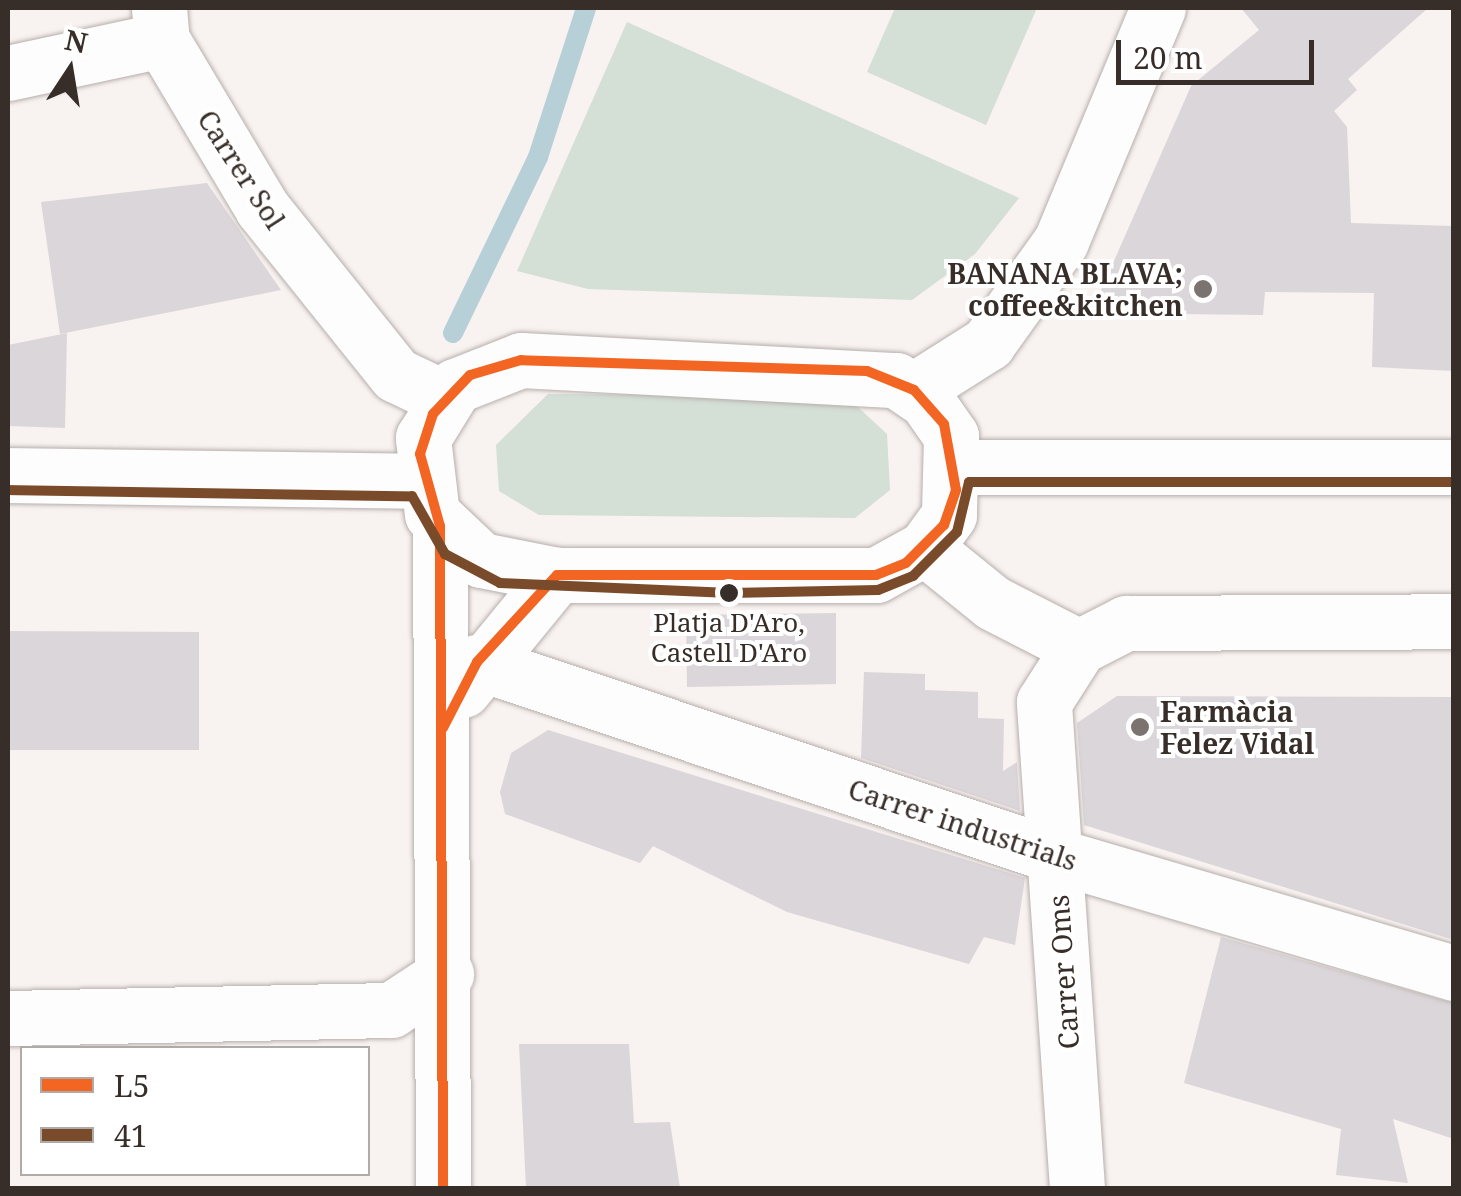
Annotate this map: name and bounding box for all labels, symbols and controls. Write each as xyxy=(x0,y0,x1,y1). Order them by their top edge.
north arrow xyxy=(20,20,120,120)
text: N xyxy=(61,20,91,62)
scale bar xyxy=(1121,20,1318,82)
text: 20 m xyxy=(1133,37,1203,78)
street label: Carrer Sol xyxy=(191,103,293,235)
place label: BANANA BLAVA; coffee&kitchen xyxy=(947,256,1183,322)
marker: BANANA BLAVA; coffee&kitchen xyxy=(1192,278,1214,300)
marker: Platja D'Aro, Castell D'Aro xyxy=(719,583,739,603)
place label: Platja D'Aro, Castell D'Aro xyxy=(651,607,807,668)
place label: Farmàcia Felez Vidal xyxy=(1160,694,1314,760)
marker: Farmàcia Felez Vidal xyxy=(1129,716,1151,738)
street label: Carrer industrials xyxy=(844,771,1082,877)
street label: Carrer Oms xyxy=(1041,894,1085,1050)
legend xyxy=(20,1046,370,1176)
text: L5 xyxy=(114,1065,149,1106)
text: 41 xyxy=(114,1115,148,1156)

